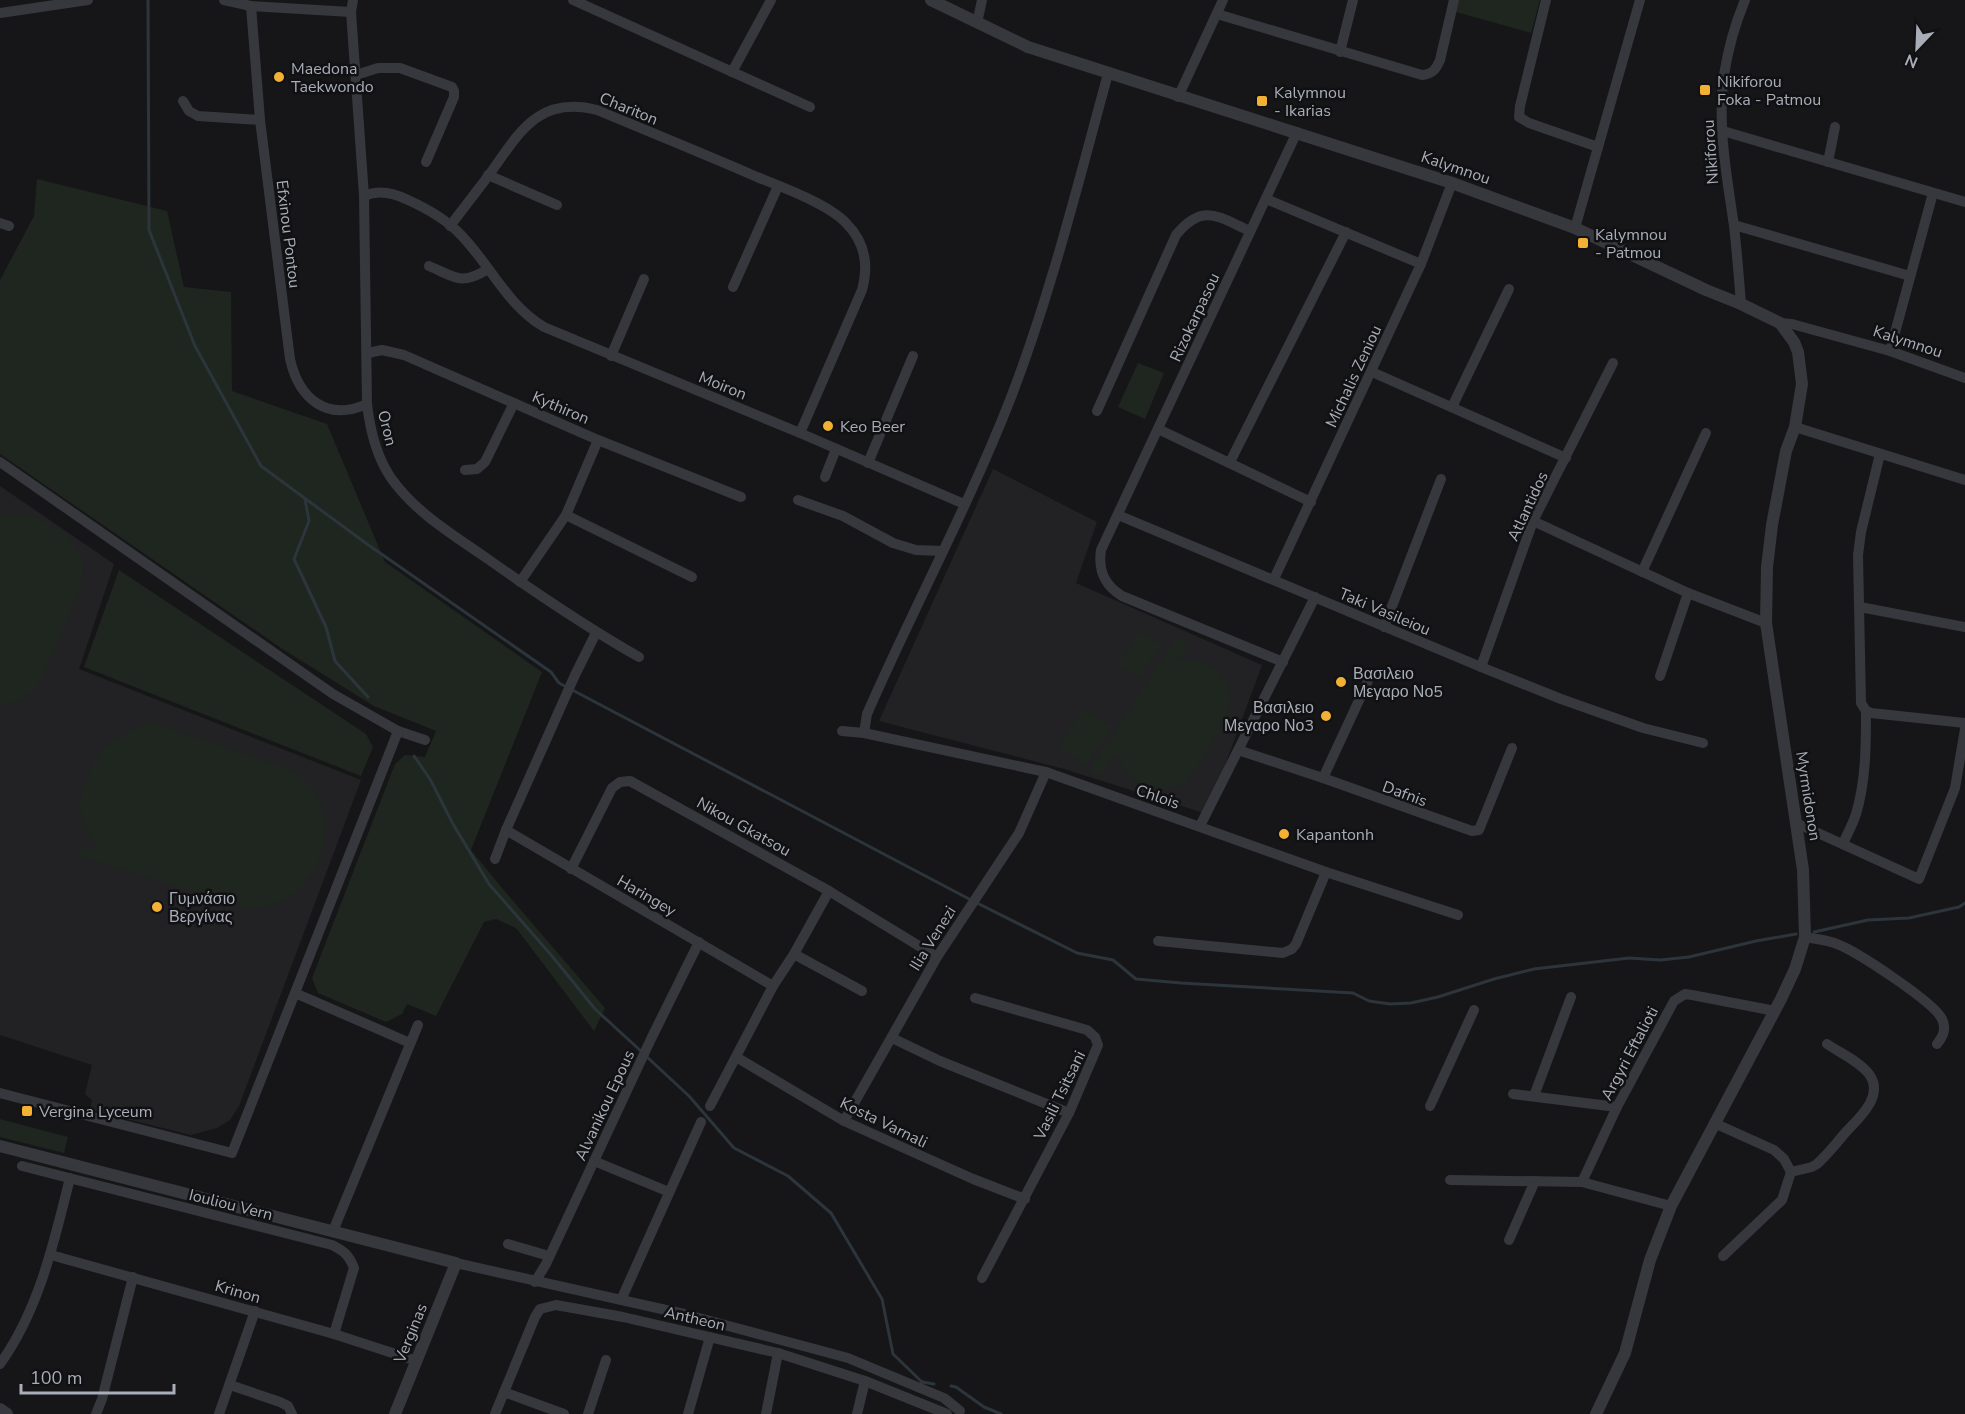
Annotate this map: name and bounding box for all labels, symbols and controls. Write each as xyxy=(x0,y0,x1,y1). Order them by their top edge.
north arrow xyxy=(1887,18,1947,78)
text: N xyxy=(1902,48,1921,73)
place label: Maedona Taekwondo xyxy=(291,58,374,98)
marker: Maedona Taekwondo xyxy=(272,70,286,84)
place label: Nikiforou Foka - Patmou xyxy=(1717,71,1821,111)
place label: Kalymnou - Ikarias xyxy=(1274,82,1346,122)
marker: Nikiforou Foka - Patmou xyxy=(1698,83,1712,97)
street label: Chariton xyxy=(596,87,661,131)
marker: Kalymnou - Ikarias xyxy=(1255,94,1269,108)
street label: Nikiforou xyxy=(1698,119,1724,185)
street label: Kalymnou xyxy=(1418,146,1493,190)
street label: Efxinou Pontou xyxy=(270,179,306,289)
place label: Kalymnou - Patmou xyxy=(1595,224,1667,264)
marker: Kalymnou - Patmou xyxy=(1576,236,1590,250)
street label: Rizokarpasou xyxy=(1165,269,1225,366)
street label: Kalymnou xyxy=(1870,320,1945,364)
street label: Michalis Zeniou xyxy=(1320,321,1387,431)
street label: Moiron xyxy=(695,366,750,405)
street label: Kythiron xyxy=(529,386,593,430)
street label: Oron xyxy=(372,408,402,448)
place label: Keo Beer xyxy=(840,416,905,438)
marker: Keo Beer xyxy=(821,419,835,433)
street label: Atlantidos xyxy=(1502,468,1554,545)
street label: Taki Vasileiou xyxy=(1335,583,1434,641)
place label: Βασιλειο Μεγαρο Νο5 xyxy=(1353,663,1443,703)
marker: Βασιλειο Μεγαρο Νο5 xyxy=(1334,675,1348,689)
place label: Βασιλειο Μεγαρο Νο3 xyxy=(1224,697,1314,737)
marker: Βασιλειο Μεγαρο Νο3 xyxy=(1319,709,1333,723)
street label: Myrmidonon xyxy=(1790,750,1826,842)
street label: Dafnis xyxy=(1379,776,1430,812)
street label: Chlois xyxy=(1133,779,1182,815)
street label: Nikou Gkatsou xyxy=(692,792,795,862)
place label: Kapantonh xyxy=(1296,824,1374,846)
marker: Kapantonh xyxy=(1277,827,1291,841)
street label: Haringey xyxy=(613,870,681,922)
place label: Γυμνάσιο Βεργίνας xyxy=(169,888,235,928)
marker: Γυμνάσιο Βεργίνας xyxy=(150,900,164,914)
street label: Ilia Venezi xyxy=(904,902,961,975)
street label: Argyri Eftalioti xyxy=(1596,1003,1664,1104)
street label: Alvanikou Epous xyxy=(570,1047,640,1164)
street label: Vasili Tsitsani xyxy=(1028,1047,1091,1145)
street label: Kosta Varnali xyxy=(836,1092,931,1154)
place label: Vergina Lyceum xyxy=(38,1101,153,1123)
marker: Vergina Lyceum xyxy=(20,1104,34,1118)
street label: Iouliou Vern xyxy=(186,1184,275,1226)
street label: Krinon xyxy=(212,1275,263,1309)
street label: Verginas xyxy=(389,1300,433,1367)
street label: Antheon xyxy=(662,1301,727,1337)
scale bar xyxy=(21,1357,174,1395)
text: 100 m xyxy=(30,1366,82,1390)

